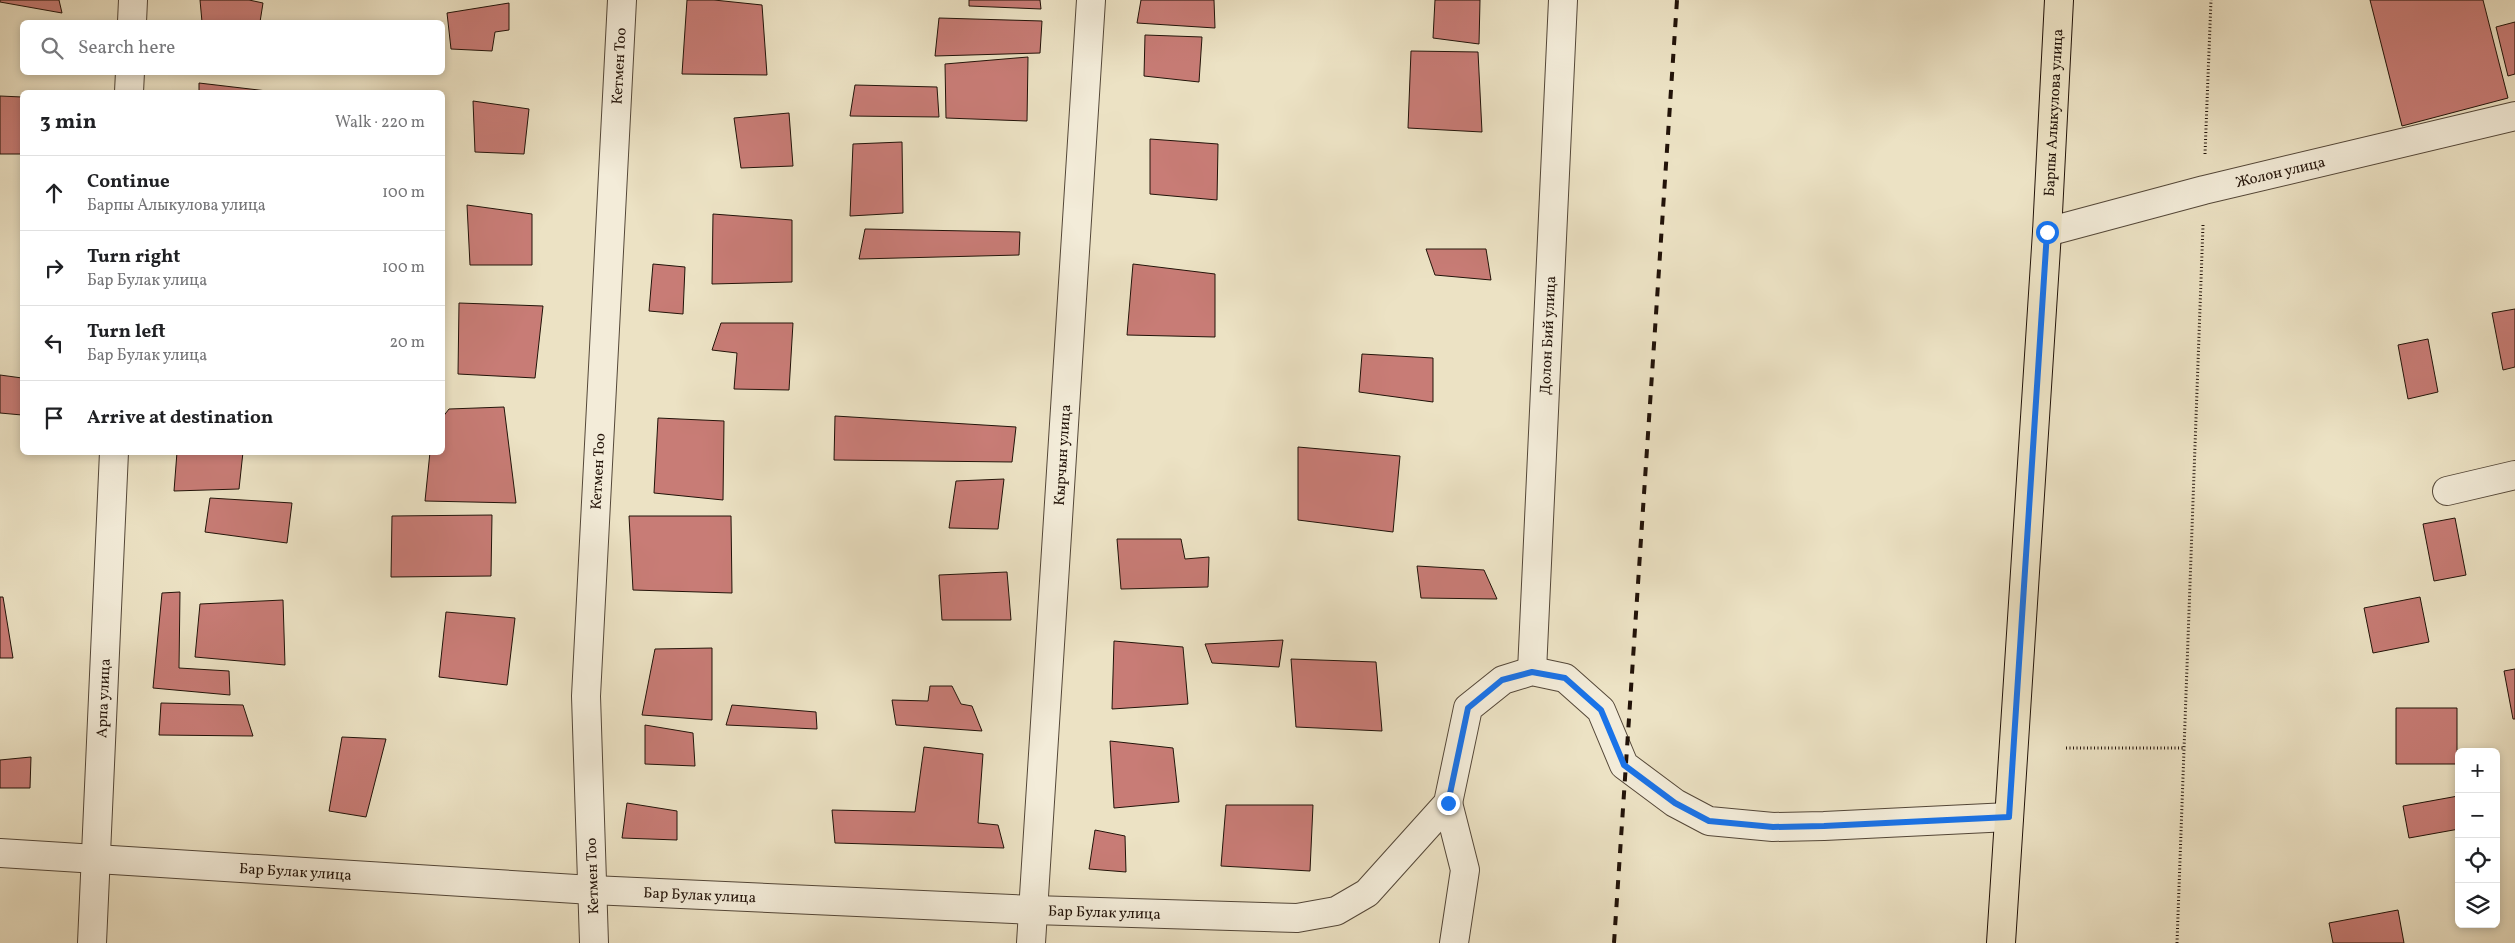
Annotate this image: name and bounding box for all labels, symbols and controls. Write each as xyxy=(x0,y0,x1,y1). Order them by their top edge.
search box xyxy=(20,20,445,75)
street label: Кетмен Тоо xyxy=(608,27,633,105)
street label: Барпы Алыкулова улица xyxy=(2040,28,2069,197)
icon: search xyxy=(38,34,66,62)
text: Search here xyxy=(78,35,175,61)
text: 3 min xyxy=(40,108,96,137)
text: Walk · 220 m xyxy=(335,112,425,134)
street label: Жолон улица xyxy=(2234,152,2328,194)
text: Continue xyxy=(87,169,170,195)
icon: ahead xyxy=(40,179,68,207)
text: 100 m xyxy=(382,182,425,204)
text: Барпы Алыкулова улица xyxy=(87,195,266,217)
route start xyxy=(2036,221,2059,244)
text: Turn right xyxy=(87,244,180,270)
icon: right xyxy=(40,254,68,282)
text: 100 m xyxy=(382,257,425,279)
text: Бар Булак улица xyxy=(87,270,207,292)
street label: Долон Бий улица xyxy=(1536,275,1562,395)
text: Turn left xyxy=(87,319,166,345)
icon: left xyxy=(40,329,68,357)
text: 20 m xyxy=(390,332,425,354)
text: Бар Булак улица xyxy=(87,345,207,367)
icon: arrive xyxy=(40,404,68,432)
street label: Кырчын улица xyxy=(1050,404,1077,506)
text: Arrive at destination xyxy=(87,405,273,431)
street label: Кетмен Тоо xyxy=(587,433,612,510)
street label: Арпа улица xyxy=(92,658,117,739)
map controls xyxy=(2455,748,2500,928)
button: + xyxy=(2455,748,2500,793)
route end xyxy=(1437,792,1460,815)
button: − xyxy=(2455,793,2500,838)
street label: Кетмен Тоо xyxy=(582,837,605,915)
button: locate xyxy=(2455,838,2500,883)
street label: Бар Булак улица xyxy=(238,859,352,887)
street label: Бар Булак улица xyxy=(643,883,757,909)
button: layers xyxy=(2455,883,2500,928)
street label: Бар Булак улица xyxy=(1048,901,1161,926)

